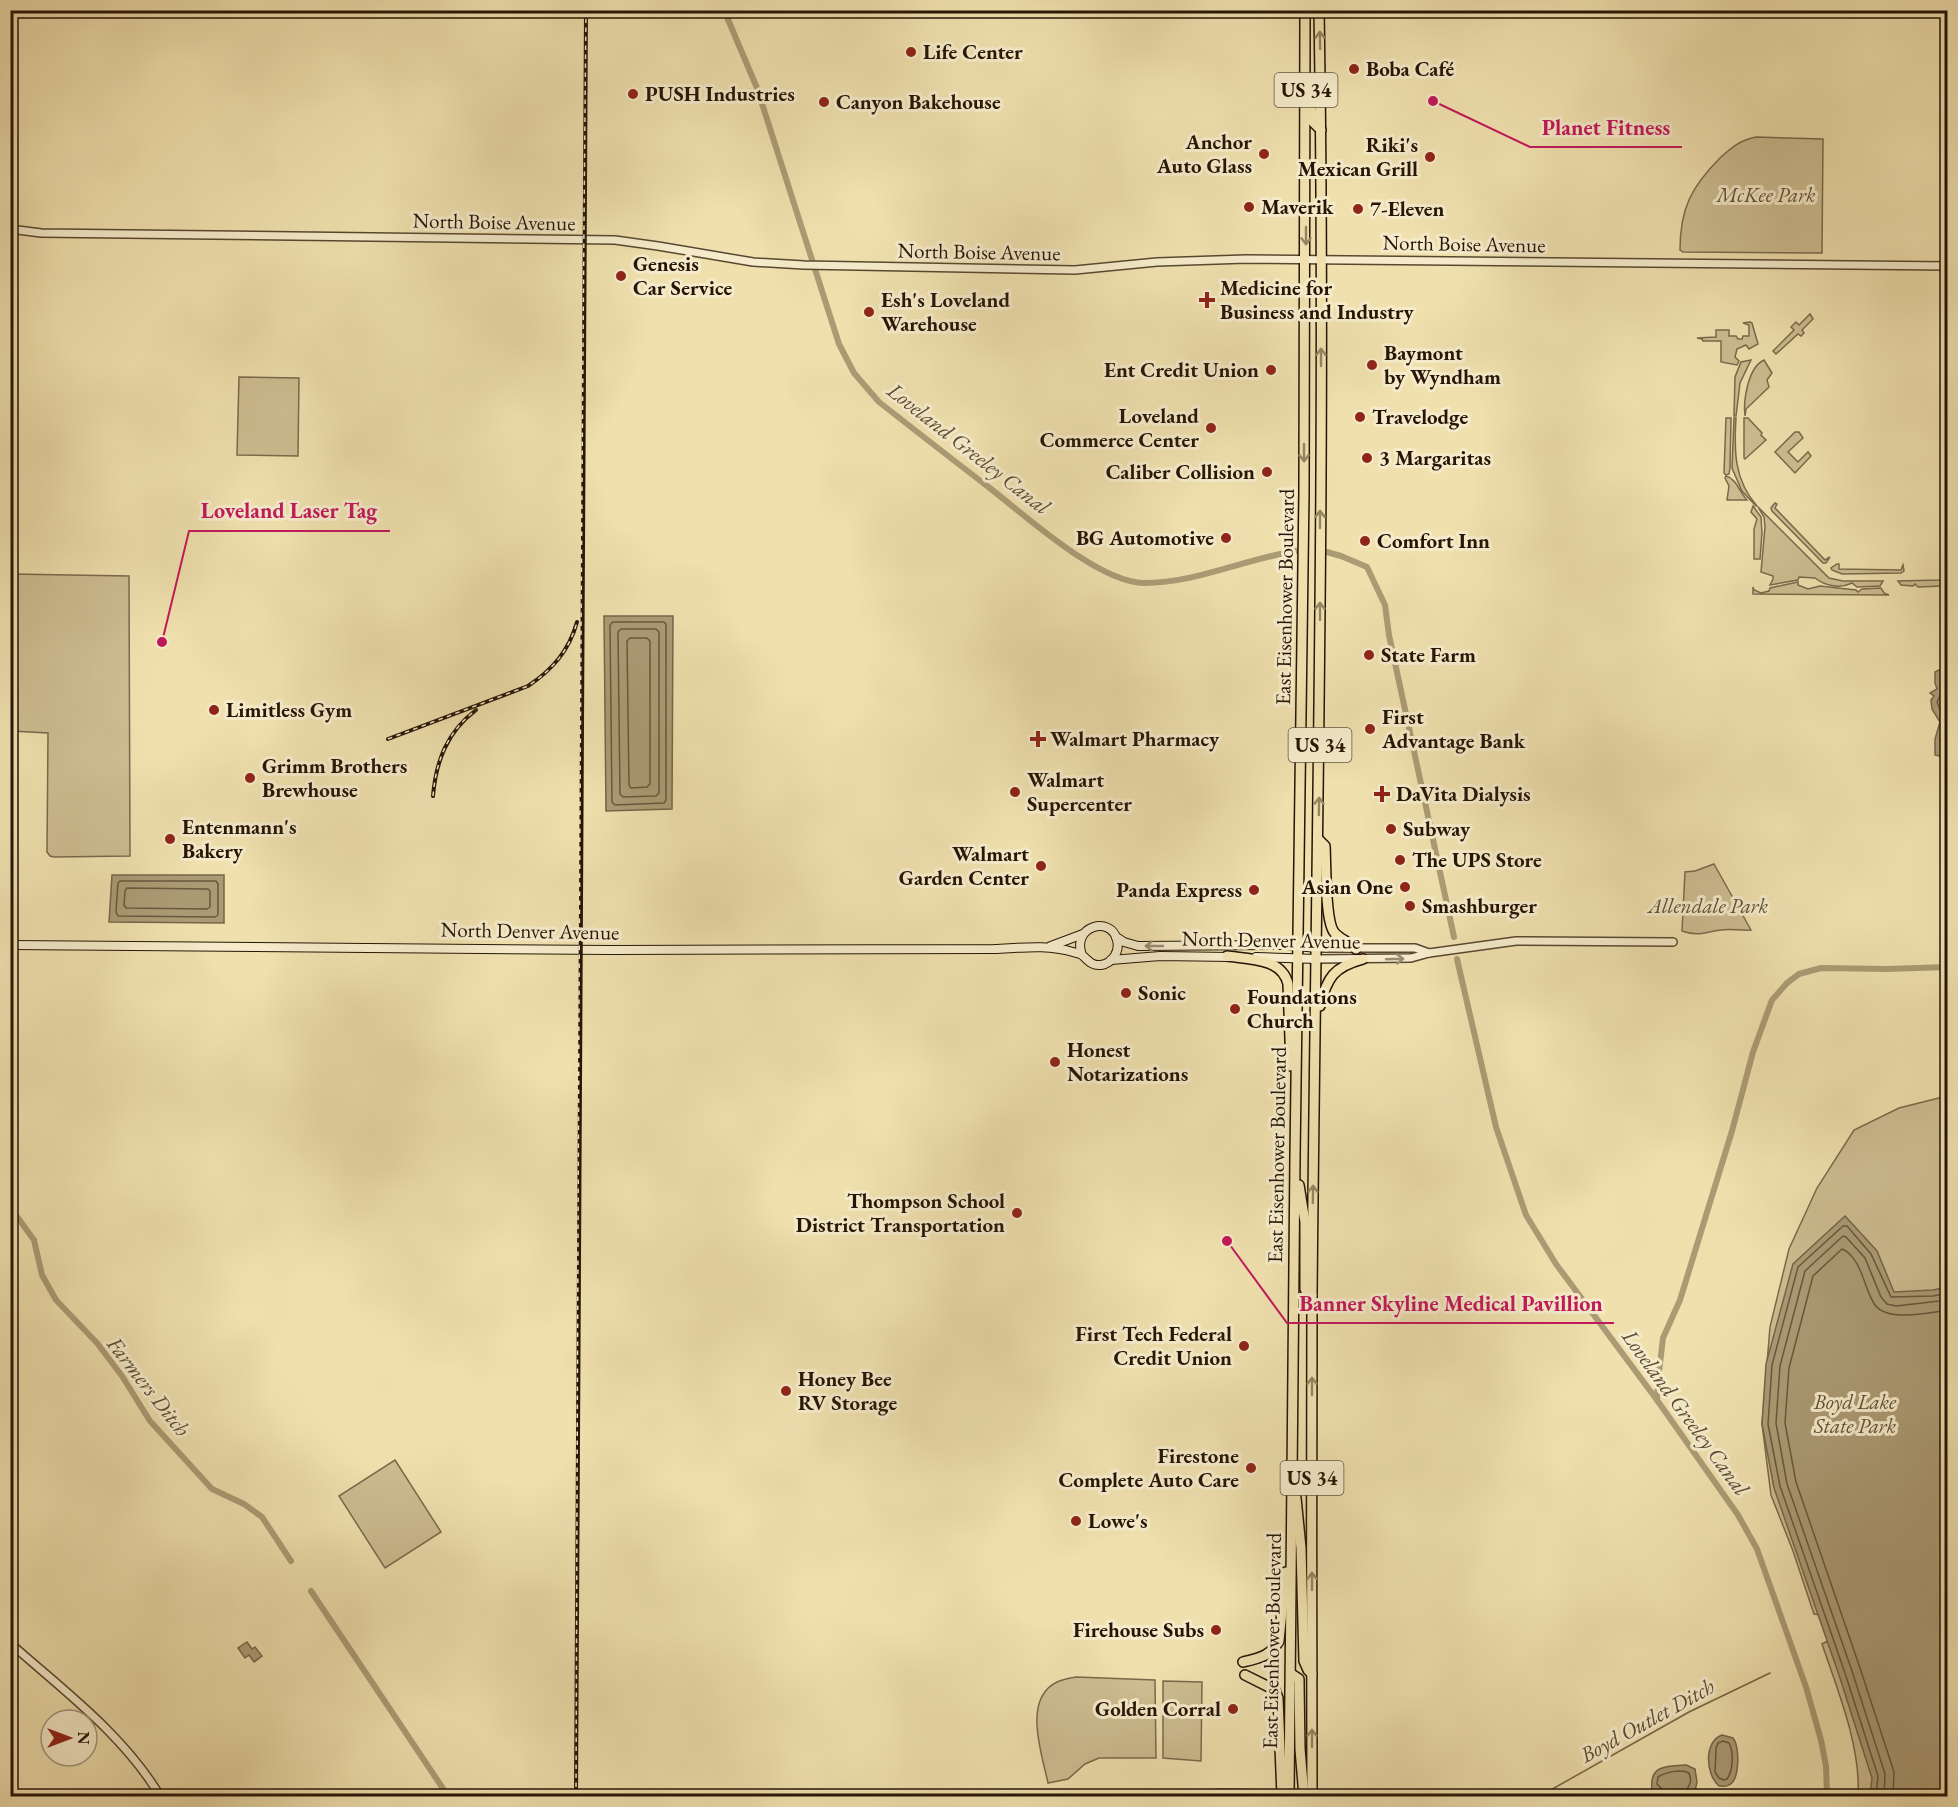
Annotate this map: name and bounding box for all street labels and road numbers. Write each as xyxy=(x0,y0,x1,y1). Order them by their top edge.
road number: US 34 xyxy=(1274,73,1338,107)
street label: North Boise Avenue xyxy=(412,207,576,236)
street label: North Boise Avenue xyxy=(1382,229,1546,258)
street label: North Boise Avenue xyxy=(897,237,1061,266)
street label: East Eisenhower Boulevard xyxy=(1269,488,1300,705)
road number: US 34 xyxy=(1288,728,1352,762)
street label: North Denver Avenue xyxy=(440,915,620,946)
street label: North Denver Avenue xyxy=(1181,924,1361,955)
street label: East Eisenhower Boulevard xyxy=(1261,1046,1292,1263)
road number: US 34 xyxy=(1280,1461,1344,1495)
street label: East Eisenhower Boulevard xyxy=(1256,1532,1287,1749)

